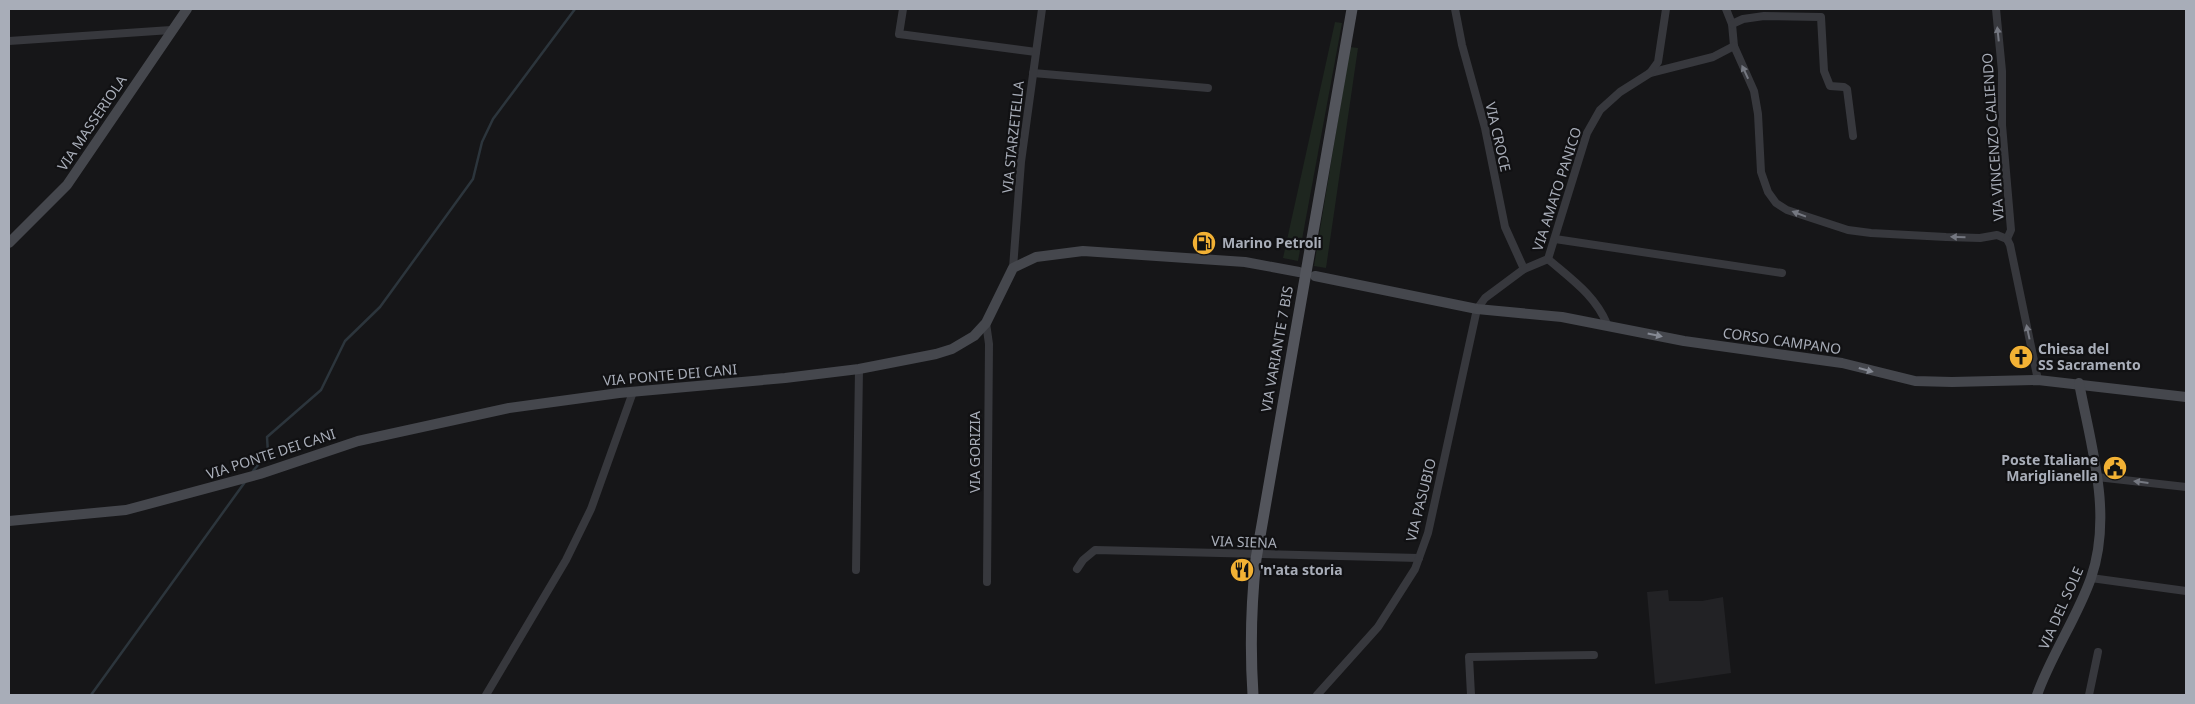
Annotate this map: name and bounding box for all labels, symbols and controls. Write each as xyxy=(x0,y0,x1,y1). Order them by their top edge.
one-way arrow xyxy=(1994,26,2002,42)
street label: VIA VINCENZO CALIENDO xyxy=(1977,52,2008,222)
one-way arrow xyxy=(1741,65,1749,79)
street label: VIA MASSERIOLA xyxy=(53,71,131,174)
street label: VIA STARZETELLA xyxy=(997,80,1028,194)
street label: VIA CROCE xyxy=(1481,100,1516,174)
street label: VIA AMATO PANICO xyxy=(1528,124,1586,253)
one-way arrow xyxy=(1792,210,1806,218)
fuel station icon: Marino Petroli xyxy=(1191,230,1217,256)
place label: Marino Petroli xyxy=(1222,233,1322,252)
one-way arrow xyxy=(1950,233,1966,241)
street label: VIA VARIANTE 7 BIS xyxy=(1256,284,1297,414)
street label: CORSO CAMPANO xyxy=(1722,323,1842,358)
one-way arrow xyxy=(2024,324,2032,339)
one-way arrow xyxy=(1647,331,1662,339)
place label: Chiesa del SS Sacramento xyxy=(2038,339,2141,374)
church icon: Chiesa del SS Sacramento xyxy=(2008,344,2034,370)
street label: VIA PONTE DEI CANI xyxy=(602,359,738,390)
one-way arrow xyxy=(1859,366,1874,374)
street label: VIA GORIZIA xyxy=(965,411,984,493)
street label: VIA PONTE DEI CANI xyxy=(204,424,338,483)
place label: Poste Italiane Mariglianella xyxy=(2001,450,2098,485)
public building icon: Poste Italiane Mariglianella xyxy=(2102,455,2128,481)
street label: VIA PASUBIO xyxy=(1401,456,1440,543)
one-way arrow xyxy=(2133,478,2149,486)
street label: VIA SIENA xyxy=(1211,531,1277,552)
restaurant icon: 'n'ata storia xyxy=(1229,557,1255,583)
place label: 'n'ata storia xyxy=(1260,560,1343,579)
street label: VIA DEL SOLE xyxy=(2034,564,2087,652)

